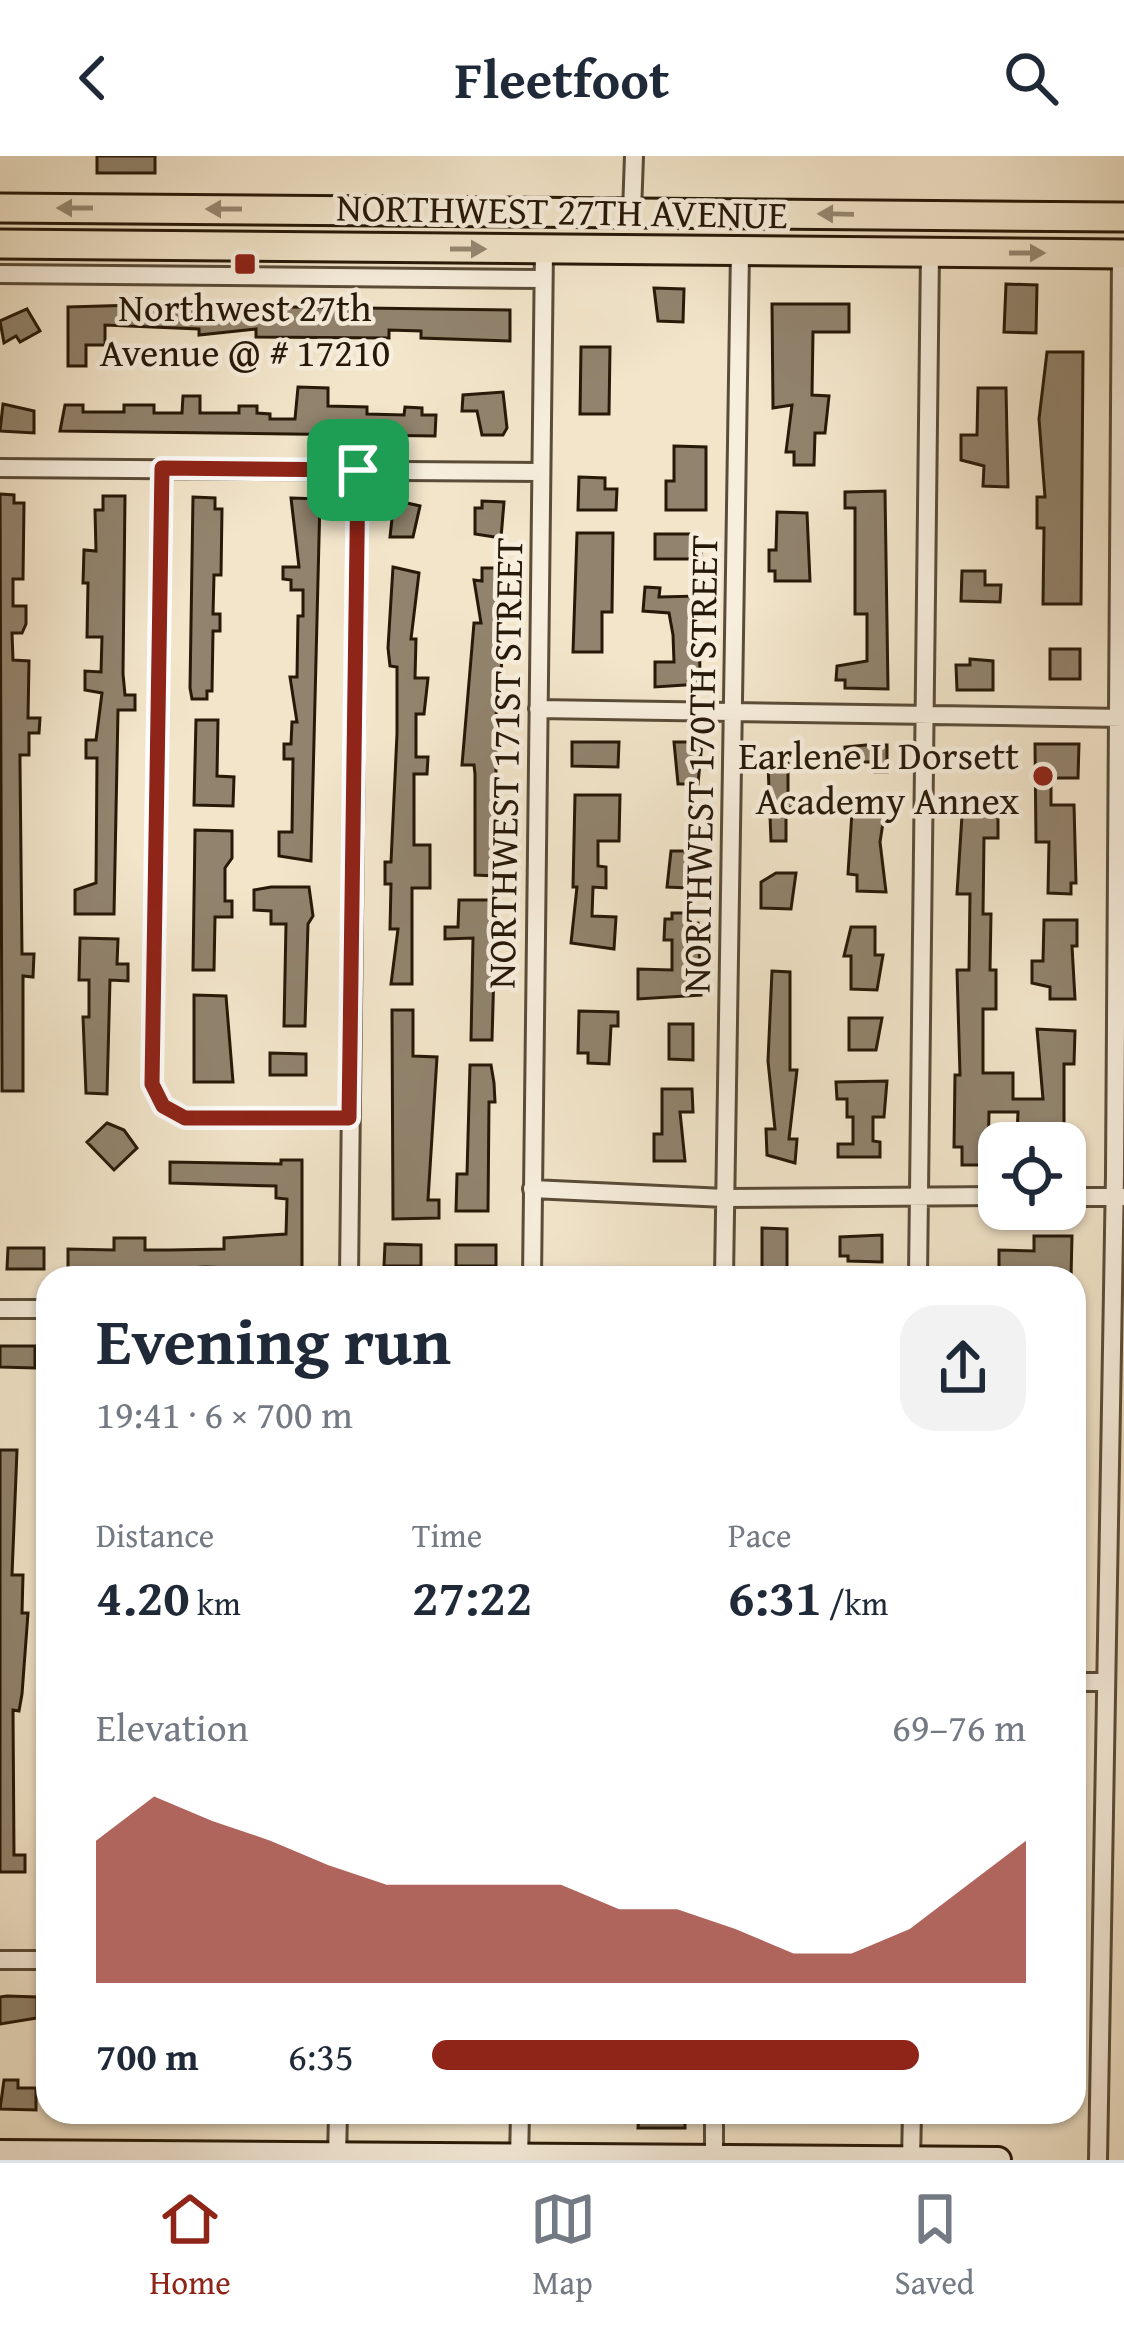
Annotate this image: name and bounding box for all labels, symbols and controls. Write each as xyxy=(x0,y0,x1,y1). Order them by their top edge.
text: Fleetfoot xyxy=(455,39,669,118)
icon: back xyxy=(60,45,126,111)
icon: search xyxy=(998,45,1064,111)
street label: NORTHWEST 27TH AVENUE xyxy=(336,178,788,242)
one-way arrow xyxy=(55,198,93,218)
one-way arrow xyxy=(204,200,242,219)
one-way arrow xyxy=(816,204,854,224)
one-way arrow xyxy=(450,239,488,258)
one-way arrow xyxy=(1009,243,1047,263)
marker: Northwest 27th Avenue @ # 17210 xyxy=(232,251,258,277)
place label: Northwest 27th Avenue @ # 17210 xyxy=(100,278,390,380)
pin xyxy=(307,419,409,521)
icon: arrive xyxy=(325,437,391,503)
street label: NORTHWEST 170TH STREET xyxy=(667,534,731,994)
street label: NORTHWEST 171ST STREET xyxy=(472,537,536,989)
place label: Earlene L Dorsett Academy Annex xyxy=(738,726,1019,828)
marker: Earlene L Dorsett Academy Annex xyxy=(1030,763,1056,789)
map controls xyxy=(978,1122,1086,1230)
button: locate xyxy=(978,1122,1086,1230)
text: Evening run xyxy=(96,1291,451,1388)
button: share xyxy=(900,1305,1026,1431)
text: 19:41 · 6 × 700 m xyxy=(96,1385,353,1442)
text: Distance xyxy=(96,1511,214,1559)
text: Time xyxy=(412,1511,482,1559)
text: Pace xyxy=(728,1511,791,1559)
text: 4.20 xyxy=(96,1559,190,1634)
text: 27:22 xyxy=(412,1559,532,1634)
text: 6:31 xyxy=(728,1559,822,1634)
text: km xyxy=(190,1579,241,1627)
text: /km xyxy=(822,1579,888,1627)
text: Elevation xyxy=(96,1698,249,1755)
text: 69–76 m xyxy=(892,1698,1026,1755)
text: 700 m xyxy=(96,2027,199,2084)
text: 6:35 xyxy=(288,2027,354,2084)
tab: Home xyxy=(149,2186,231,2306)
tab: Map xyxy=(530,2186,596,2306)
tab: Saved xyxy=(895,2186,975,2306)

